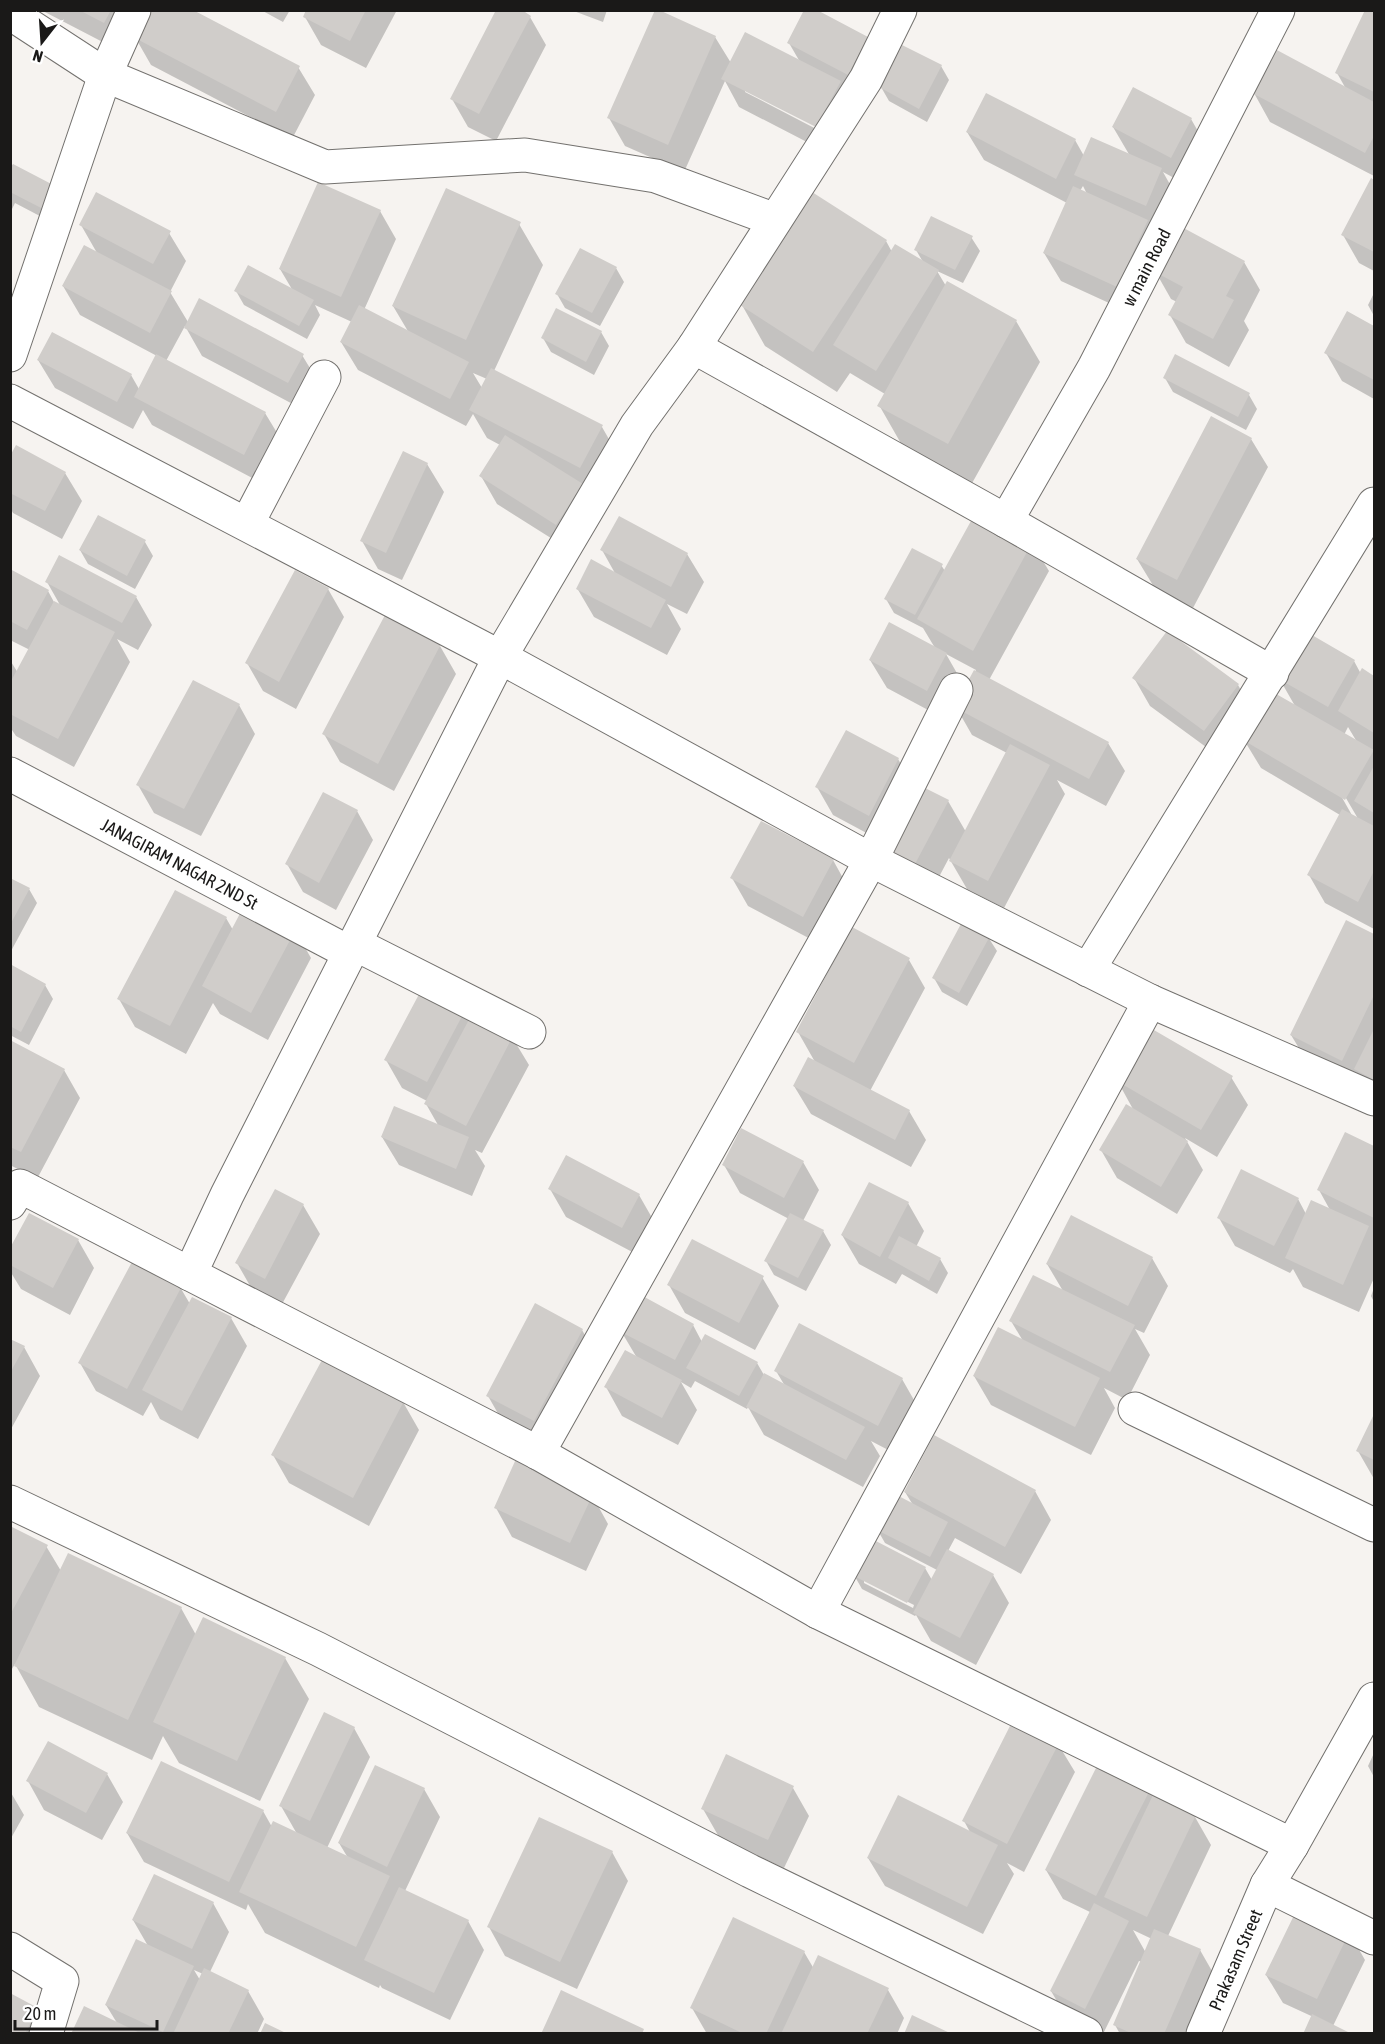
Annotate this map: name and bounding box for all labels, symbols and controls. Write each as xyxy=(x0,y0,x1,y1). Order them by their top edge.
north arrow xyxy=(12,12,72,72)
text: N xyxy=(30,46,45,66)
street label: w main Road xyxy=(1117,225,1174,309)
street label: JANAGIRAM NAGAR 2ND St xyxy=(98,814,262,913)
street label: Prakasam Street xyxy=(1204,1906,1266,2013)
scale bar xyxy=(15,1993,158,2031)
text: 20 m xyxy=(24,2003,56,2024)

